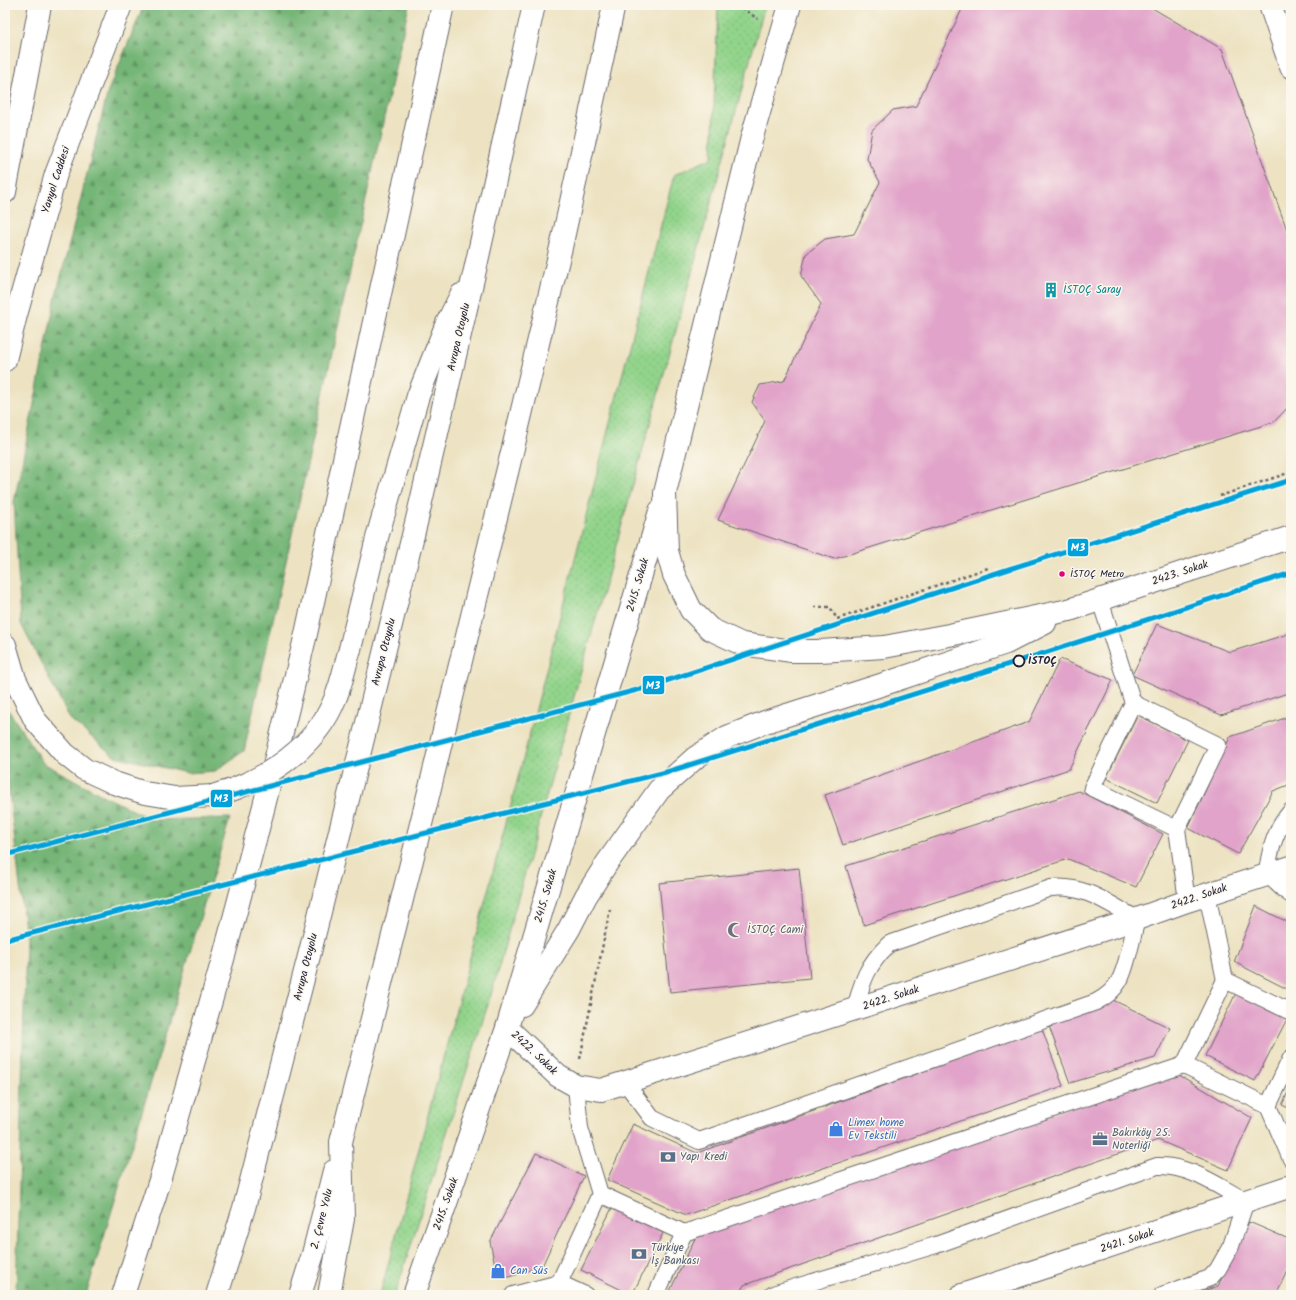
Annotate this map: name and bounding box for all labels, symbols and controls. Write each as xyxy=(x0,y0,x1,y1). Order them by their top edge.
street label: Yanyol Caddesi xyxy=(37,144,75,216)
building icon: İSTOÇ Saray xyxy=(1042,281,1060,299)
place label: İSTOÇ Saray xyxy=(1063,281,1122,299)
street label: Avrupa Otoyolu xyxy=(442,301,476,373)
line badge: M3 xyxy=(1067,538,1089,557)
text: M3 xyxy=(1071,539,1085,557)
street label: 2415. Sokak xyxy=(622,555,654,614)
street label: 2423. Sokak xyxy=(1149,555,1211,591)
place label: İSTOÇ Metro xyxy=(1070,566,1125,582)
marker: İSTOÇ Metro xyxy=(1057,569,1067,579)
street label: Avrupa Otoyolu xyxy=(367,616,401,688)
place label: İSTOÇ xyxy=(1028,652,1057,670)
marker: İSTOÇ xyxy=(1012,654,1026,668)
line badge: M3 xyxy=(642,675,665,695)
text: M3 xyxy=(646,677,660,695)
line badge: M3 xyxy=(210,789,233,808)
text: M3 xyxy=(214,790,228,808)
street label: 2415. Sokak xyxy=(530,866,562,925)
street label: 2422. Sokak xyxy=(1168,879,1230,915)
mosque icon: İSTOÇ Cami xyxy=(726,921,744,939)
place label: İSTOÇ Cami xyxy=(747,921,803,939)
street label: Avrupa Otoyolu xyxy=(289,931,323,1003)
street label: 2422. Sokak xyxy=(860,980,922,1016)
street label: 2422. Sokak xyxy=(506,1026,562,1080)
place label: Limex home Ev Tekstili xyxy=(848,1114,904,1145)
shop icon: Limex home Ev Tekstili xyxy=(827,1120,845,1138)
place label: Bakırköy 25. Noterliği xyxy=(1112,1124,1170,1155)
office icon: Bakırköy 25. Noterliği xyxy=(1091,1130,1109,1148)
bank icon: Yapı Kredi xyxy=(659,1148,677,1166)
place label: Yapı Kredi xyxy=(680,1148,728,1166)
street label: 2415. Sokak xyxy=(429,1174,464,1233)
street label: 2. Çevre Yolu xyxy=(306,1186,338,1251)
street label: 2421. Sokak xyxy=(1098,1224,1157,1258)
place label: Türkiye İş Bankası xyxy=(651,1239,700,1270)
bank icon: Türkiye İş Bankası xyxy=(630,1245,648,1263)
shop icon: Can Süs xyxy=(489,1262,507,1280)
place label: Can Süs xyxy=(510,1262,548,1280)

